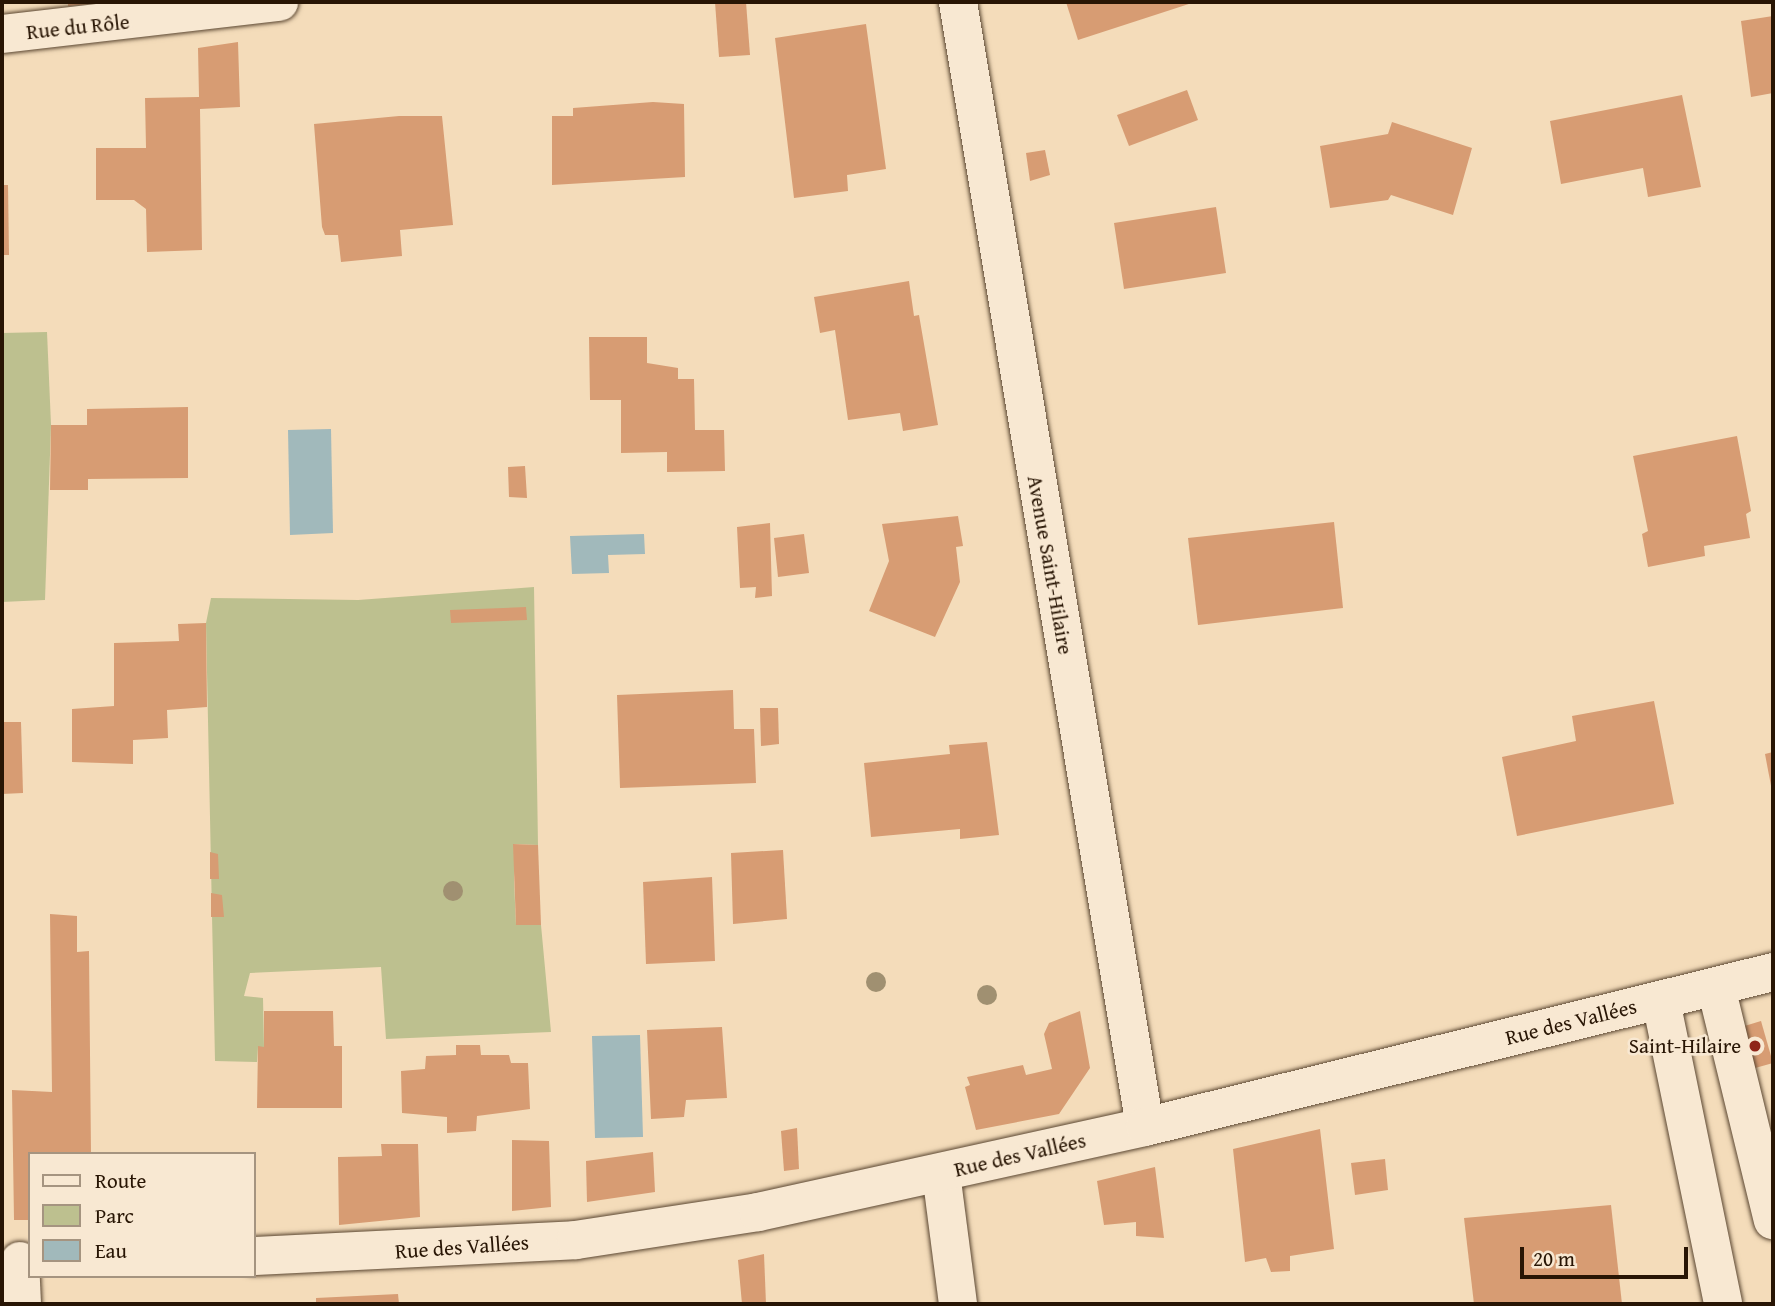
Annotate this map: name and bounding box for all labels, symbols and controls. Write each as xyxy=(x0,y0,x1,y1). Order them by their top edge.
street label: Rue du Rôle xyxy=(25,9,131,45)
street label: Avenue Saint-Hilaire xyxy=(1022,473,1078,657)
street label: Rue des Vallées xyxy=(1503,994,1639,1050)
place label: Saint-Hilaire xyxy=(1629,1033,1741,1059)
marker: Saint-Hilaire xyxy=(1747,1038,1763,1054)
street label: Rue des Vallées xyxy=(952,1128,1088,1182)
legend xyxy=(28,1152,256,1278)
text: Route xyxy=(95,1165,146,1196)
text: Parc xyxy=(95,1200,134,1231)
street label: Rue des Vallées xyxy=(394,1230,530,1264)
scale bar xyxy=(1523,1232,1691,1276)
text: Eau xyxy=(95,1235,127,1266)
text: 20 m xyxy=(1533,1243,1575,1274)

